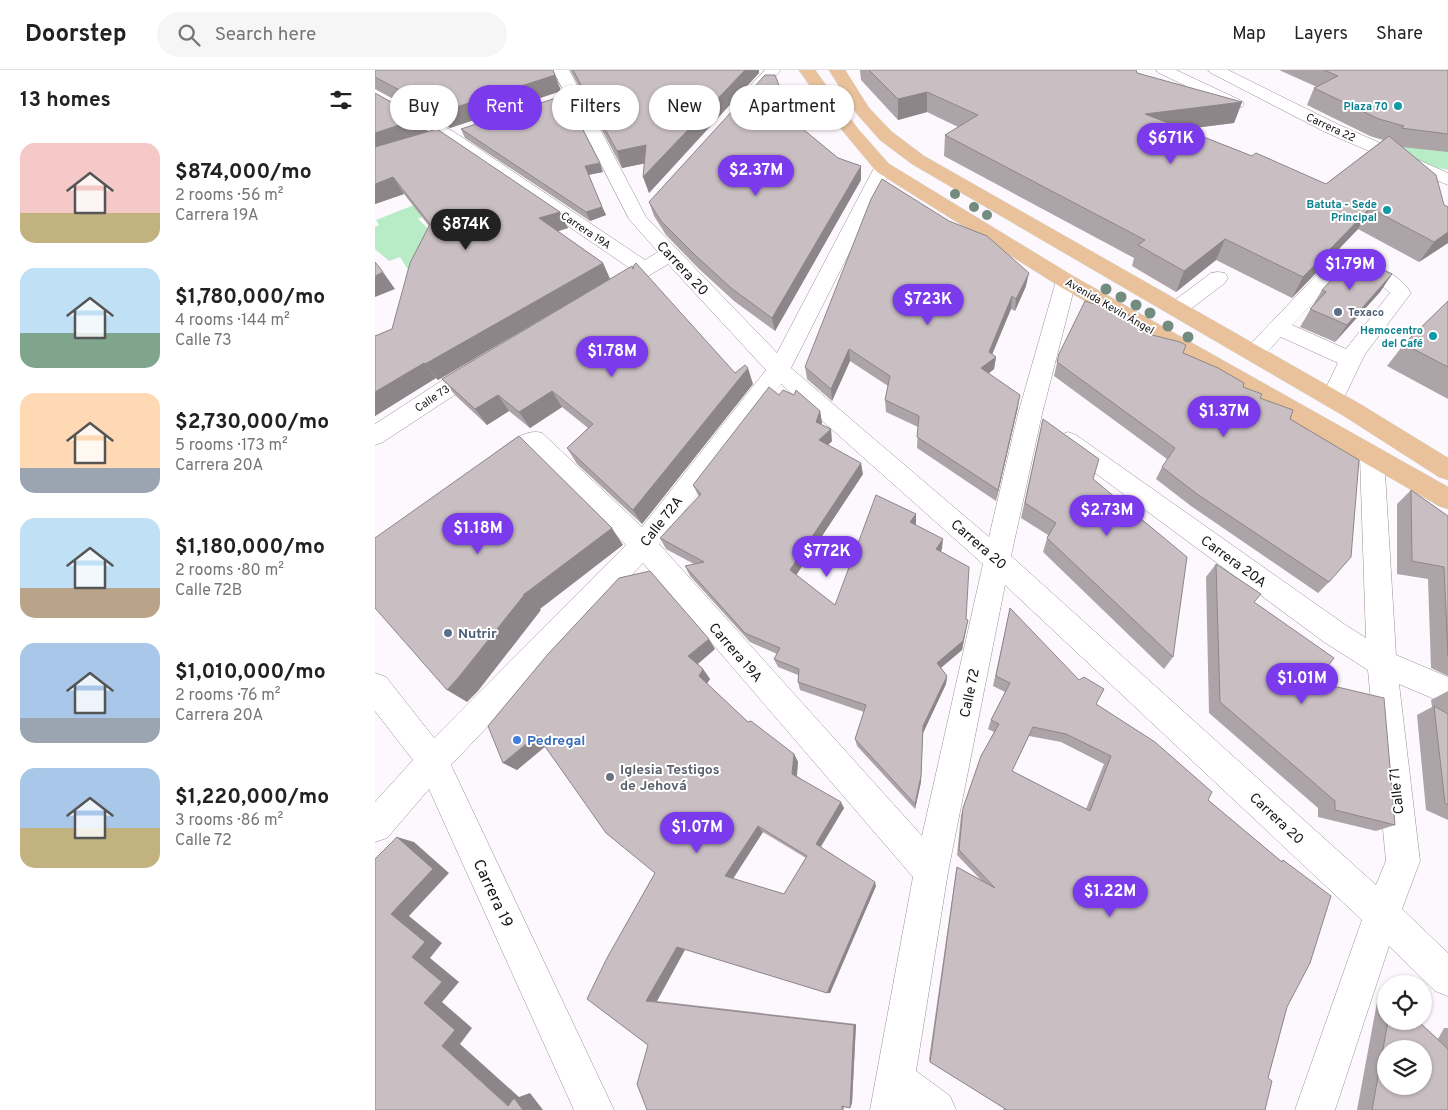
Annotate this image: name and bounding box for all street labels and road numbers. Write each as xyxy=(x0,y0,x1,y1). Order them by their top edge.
street label: Carrera 22 xyxy=(1304,110,1358,145)
street label: Carrera 19A xyxy=(558,209,613,253)
street label: Carrera 20 xyxy=(652,238,711,300)
street label: Avenida Kevin Ángel xyxy=(1063,275,1157,338)
street label: Calle 73 xyxy=(413,382,453,416)
street label: Calle 72A xyxy=(637,493,687,550)
street label: Carrera 20 xyxy=(947,516,1009,574)
street label: Carrera 20A xyxy=(1197,533,1269,592)
street label: Carrera 19A xyxy=(704,620,765,686)
street label: Calle 72 xyxy=(957,667,984,719)
street label: Calle 71 xyxy=(1387,767,1408,815)
street label: Carrera 20 xyxy=(1245,790,1307,849)
street label: Carrera 19 xyxy=(468,856,517,931)

